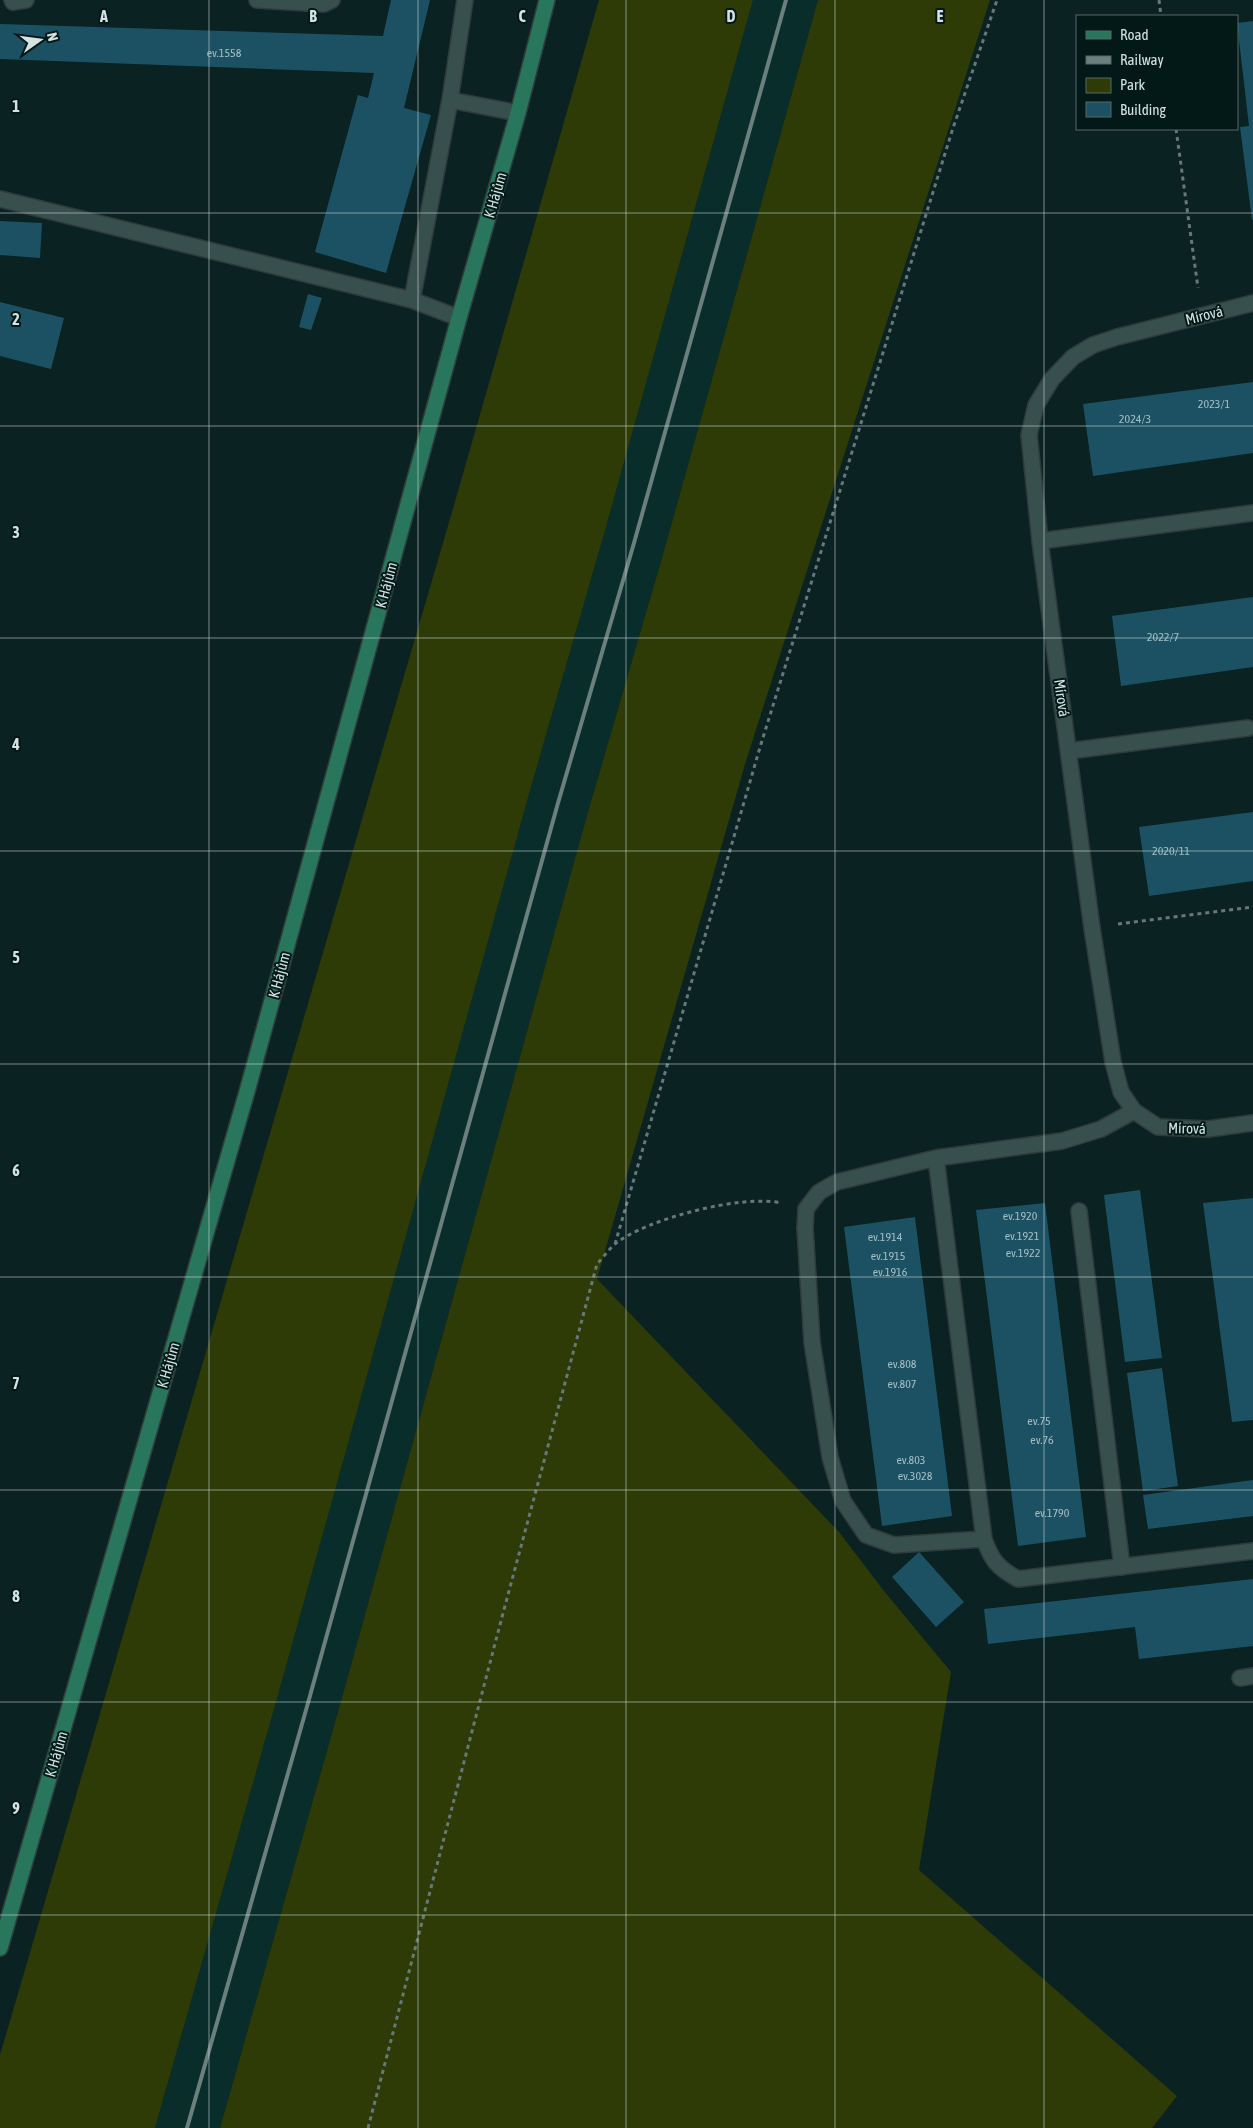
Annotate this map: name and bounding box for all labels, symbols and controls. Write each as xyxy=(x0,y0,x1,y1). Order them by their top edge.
text: A xyxy=(99,7,108,25)
text: B xyxy=(309,7,317,25)
text: C xyxy=(518,7,526,25)
text: D xyxy=(727,7,736,25)
text: E xyxy=(937,7,944,25)
north arrow xyxy=(15,15,65,65)
legend xyxy=(1076,15,1238,130)
text: Road xyxy=(1120,26,1149,43)
text: N xyxy=(44,31,61,43)
house number: ev.1558 xyxy=(207,46,242,60)
text: Railway xyxy=(1120,51,1164,68)
text: Park xyxy=(1120,76,1145,93)
text: 1 xyxy=(12,97,20,115)
text: Building xyxy=(1120,101,1166,118)
street label: K Hájům xyxy=(480,170,510,220)
street label: Mírová xyxy=(1184,302,1224,328)
text: 2 xyxy=(12,310,20,328)
house number: 2023/1 xyxy=(1198,397,1230,411)
house number: 2024/3 xyxy=(1119,412,1151,426)
text: 3 xyxy=(12,523,20,541)
street label: K Hájům xyxy=(372,560,400,610)
house number: 2022/7 xyxy=(1147,630,1179,644)
street label: Mírová xyxy=(1051,678,1073,718)
text: 4 xyxy=(11,735,20,753)
house number: 2020/11 xyxy=(1152,844,1190,858)
text: 5 xyxy=(12,948,20,966)
street label: K Hájům xyxy=(265,950,293,1000)
street label: Mírová xyxy=(1168,1119,1206,1137)
text: 6 xyxy=(12,1161,20,1179)
house number: ev.1920 xyxy=(1003,1209,1038,1223)
house number: ev.1921 xyxy=(1005,1229,1040,1243)
house number: ev.1914 xyxy=(868,1230,903,1244)
house number: ev.1922 xyxy=(1006,1246,1040,1260)
house number: ev.1915 xyxy=(871,1249,905,1263)
house number: ev.1916 xyxy=(873,1265,908,1279)
street label: K Hájům xyxy=(153,1340,183,1390)
house number: ev.808 xyxy=(888,1357,917,1371)
text: 7 xyxy=(12,1374,20,1392)
house number: ev.807 xyxy=(888,1377,917,1391)
house number: ev.75 xyxy=(1027,1414,1051,1428)
house number: ev.76 xyxy=(1030,1433,1054,1447)
house number: ev.803 xyxy=(897,1453,925,1467)
house number: ev.3028 xyxy=(898,1469,933,1483)
house number: ev.1790 xyxy=(1035,1506,1070,1520)
text: 8 xyxy=(12,1587,20,1605)
street label: K Hájům xyxy=(41,1729,71,1779)
text: 9 xyxy=(12,1799,20,1817)

